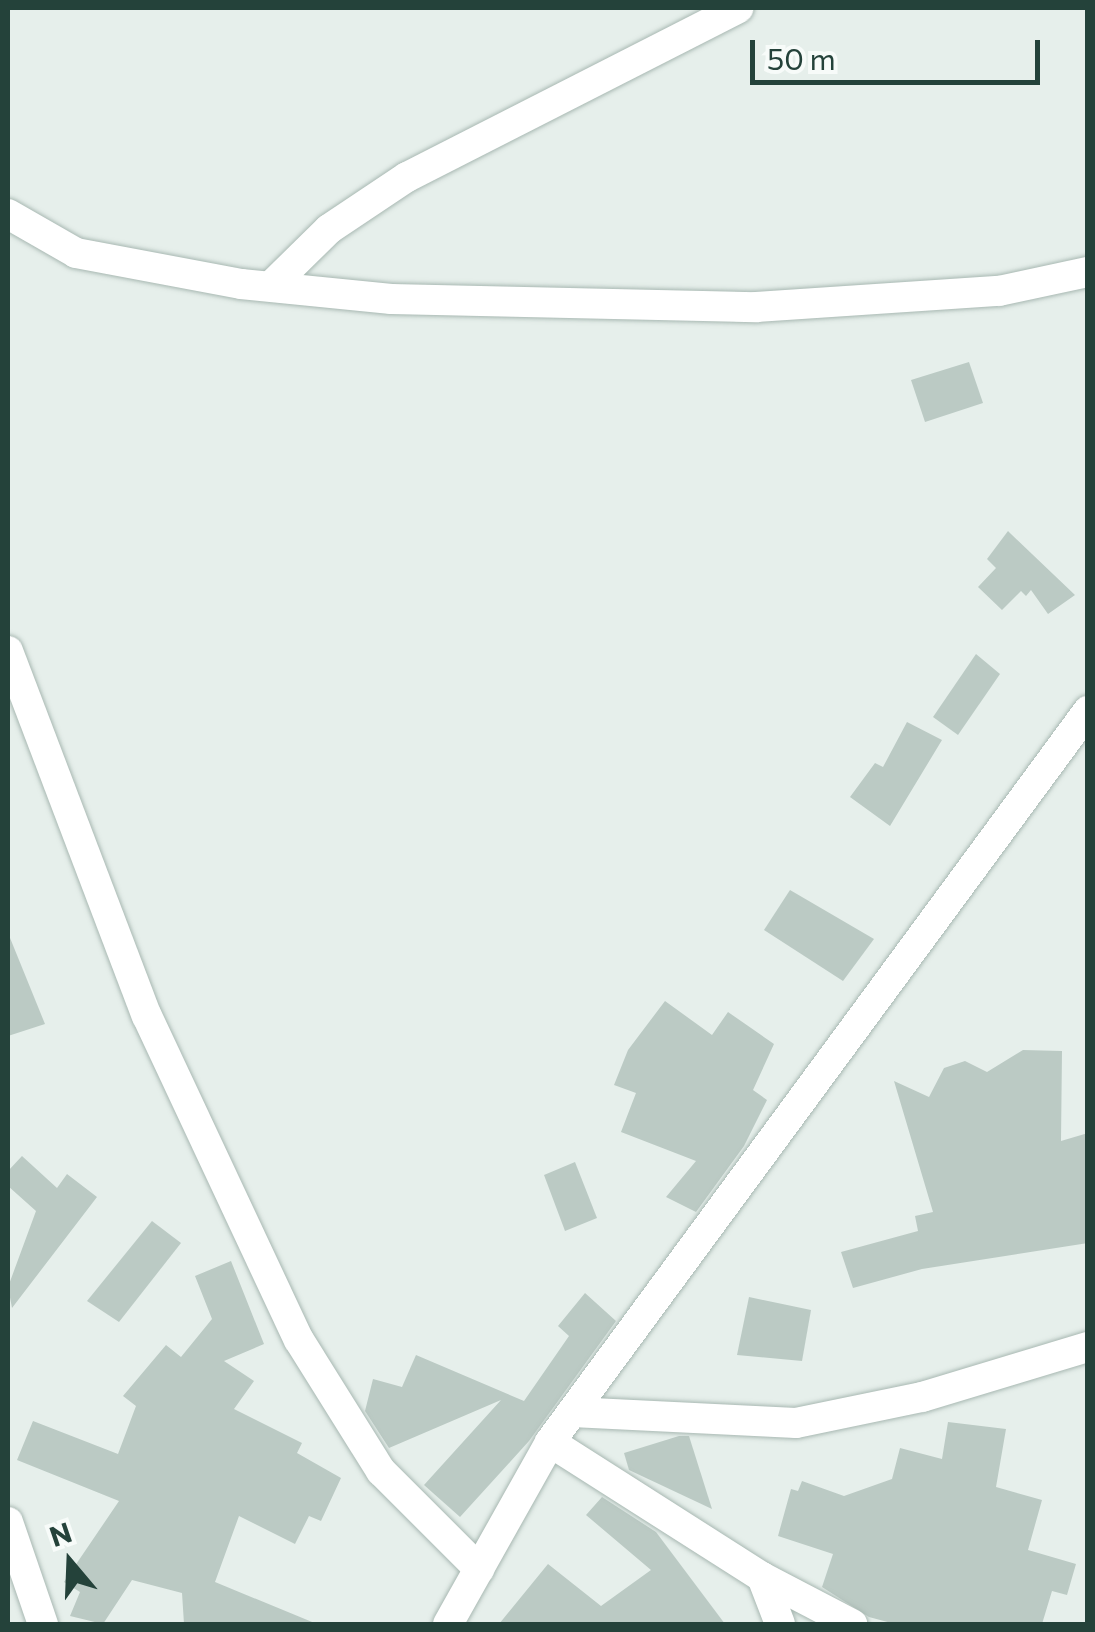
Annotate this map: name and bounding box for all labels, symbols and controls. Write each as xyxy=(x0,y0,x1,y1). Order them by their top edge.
scale bar xyxy=(755,20,1045,82)
text: 50 m xyxy=(767,39,836,76)
north arrow xyxy=(20,1512,120,1612)
text: N xyxy=(45,1514,76,1553)

